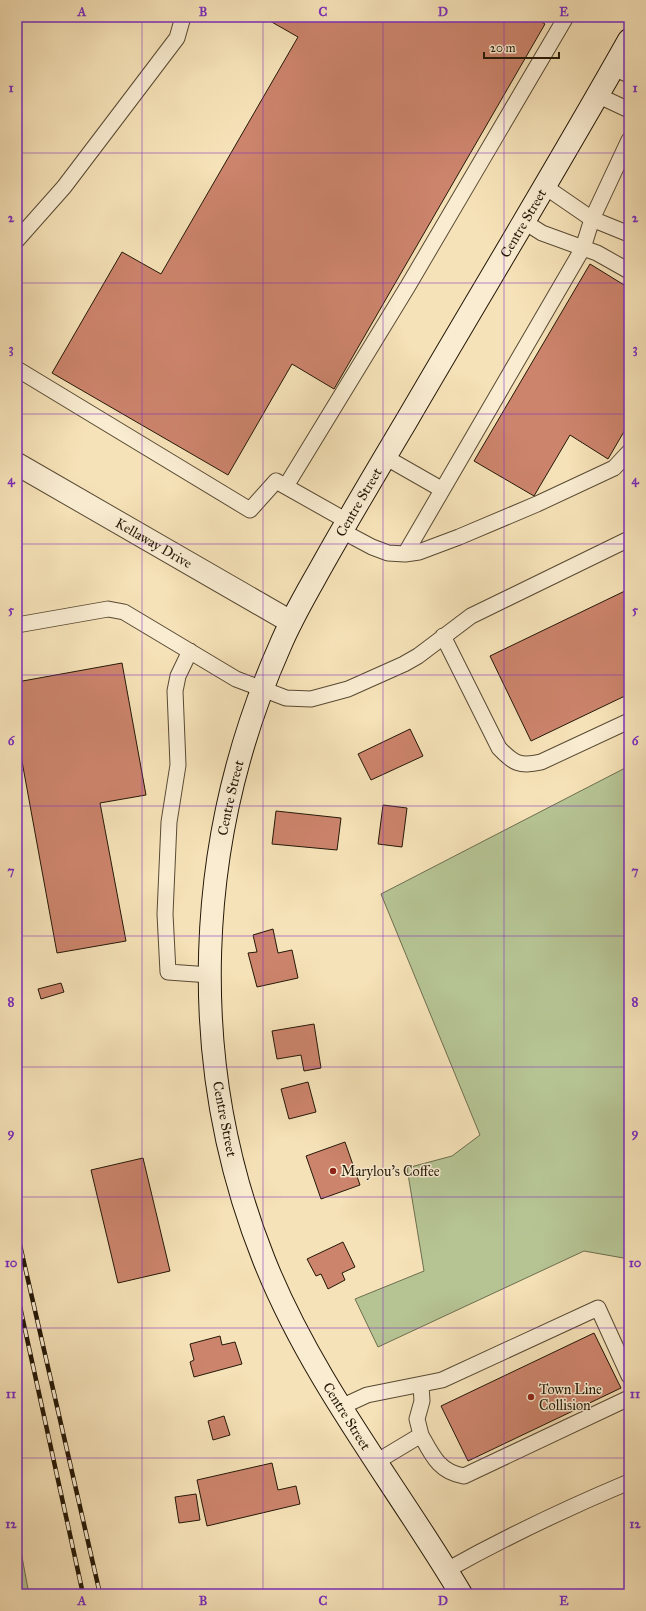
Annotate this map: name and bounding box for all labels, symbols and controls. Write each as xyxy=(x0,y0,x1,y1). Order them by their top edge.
text: A xyxy=(77,4,87,20)
text: B xyxy=(199,4,208,20)
text: C xyxy=(319,4,328,20)
text: D xyxy=(438,4,448,20)
text: E xyxy=(559,4,569,20)
scale bar xyxy=(484,34,559,60)
text: 20 m xyxy=(490,41,516,55)
text: 1 xyxy=(8,80,14,96)
text: 1 xyxy=(632,80,638,96)
street label: Centre Street xyxy=(497,186,550,261)
text: 2 xyxy=(8,210,15,226)
text: 2 xyxy=(632,210,639,226)
text: 3 xyxy=(8,341,14,357)
text: 3 xyxy=(632,341,638,357)
street label: Centre Street xyxy=(332,465,386,540)
text: 4 xyxy=(7,472,15,488)
text: 4 xyxy=(631,472,639,488)
street label: Kellaway Drive xyxy=(112,515,195,572)
text: 5 xyxy=(8,602,15,618)
text: 5 xyxy=(632,602,639,618)
text: 6 xyxy=(8,733,16,749)
text: 6 xyxy=(632,733,640,749)
street label: Centre Street xyxy=(214,758,248,837)
text: 7 xyxy=(8,863,15,879)
text: 7 xyxy=(632,863,639,879)
text: 8 xyxy=(8,994,15,1010)
text: 8 xyxy=(632,994,639,1010)
street label: Centre Street xyxy=(209,1080,240,1158)
text: 9 xyxy=(8,1125,15,1141)
text: 9 xyxy=(632,1125,639,1141)
place label: Marylou's Coffee xyxy=(341,1163,440,1180)
marker: Marylou's Coffee xyxy=(328,1166,338,1176)
text: 10 xyxy=(5,1255,18,1271)
text: 10 xyxy=(629,1255,642,1271)
street label: Centre Street xyxy=(319,1379,374,1453)
place label: Town Line Collision xyxy=(539,1381,602,1414)
text: 11 xyxy=(6,1386,16,1402)
text: 11 xyxy=(630,1386,640,1402)
marker: Town Line Collision xyxy=(526,1392,536,1402)
text: 12 xyxy=(5,1516,17,1532)
text: 12 xyxy=(629,1516,641,1532)
text: A xyxy=(77,1593,87,1609)
text: B xyxy=(199,1593,208,1609)
text: C xyxy=(319,1593,328,1609)
text: D xyxy=(438,1593,448,1609)
text: E xyxy=(559,1593,569,1609)

